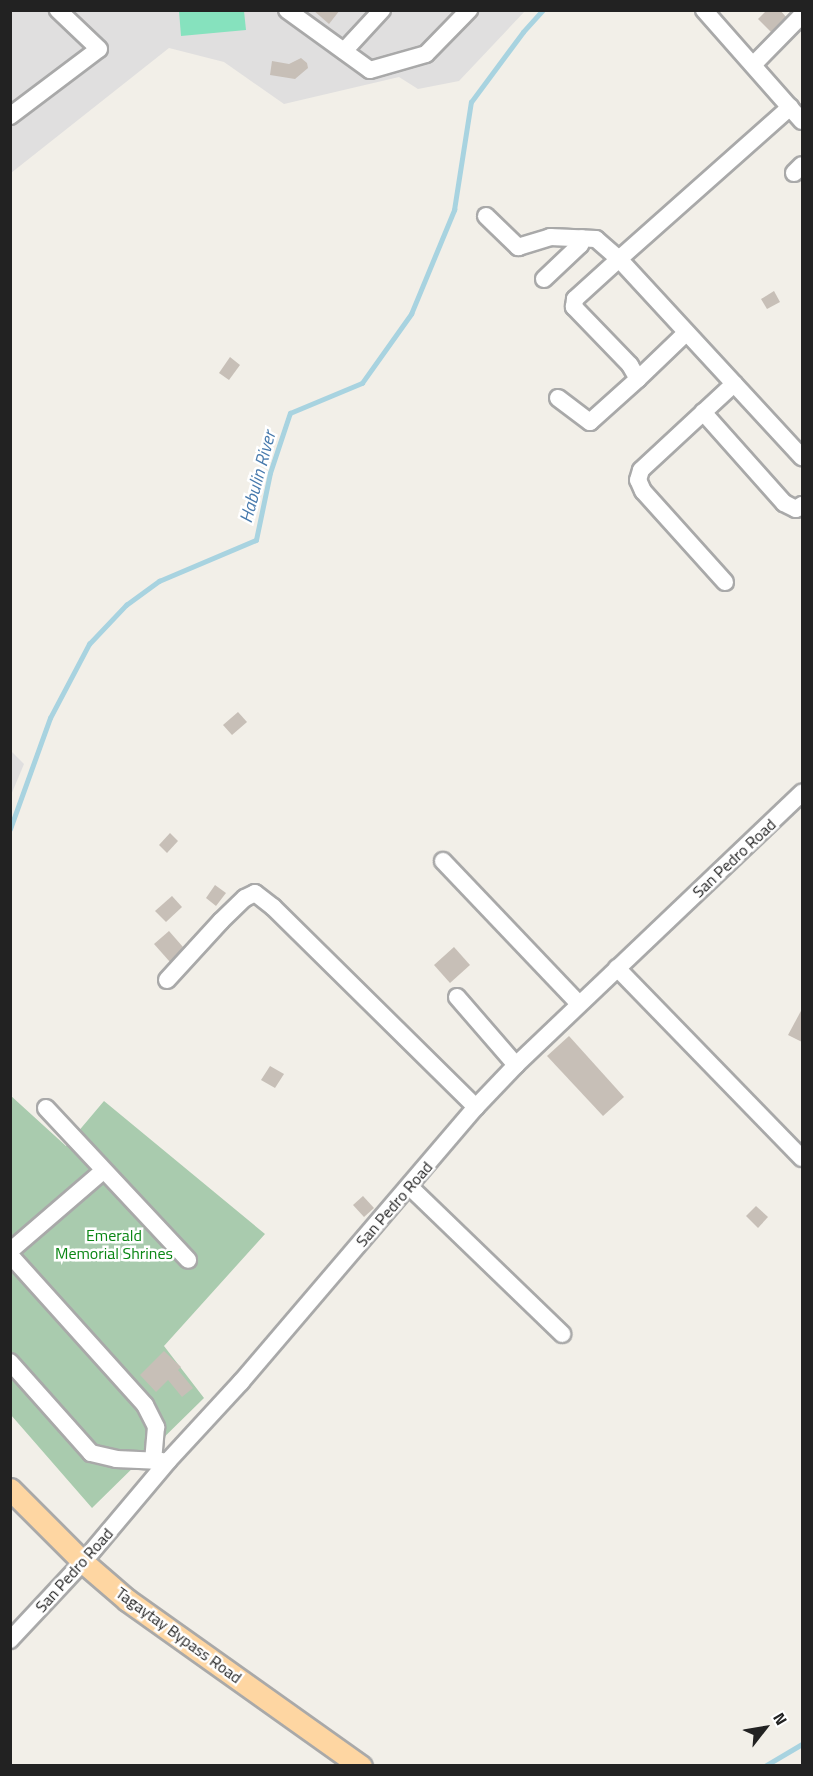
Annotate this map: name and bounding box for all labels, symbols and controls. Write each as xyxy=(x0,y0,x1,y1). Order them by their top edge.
water label: Habulin River xyxy=(235,429,281,525)
street label: San Pedro Road xyxy=(688,815,780,901)
street label: San Pedro Road xyxy=(352,1157,436,1251)
park label: Emerald Memorial Shrines xyxy=(55,1225,173,1263)
street label: San Pedro Road xyxy=(31,1524,117,1616)
street label: Tagaytay Bypass Road xyxy=(112,1583,246,1687)
north arrow xyxy=(735,1698,795,1758)
text: N xyxy=(767,1708,794,1730)

